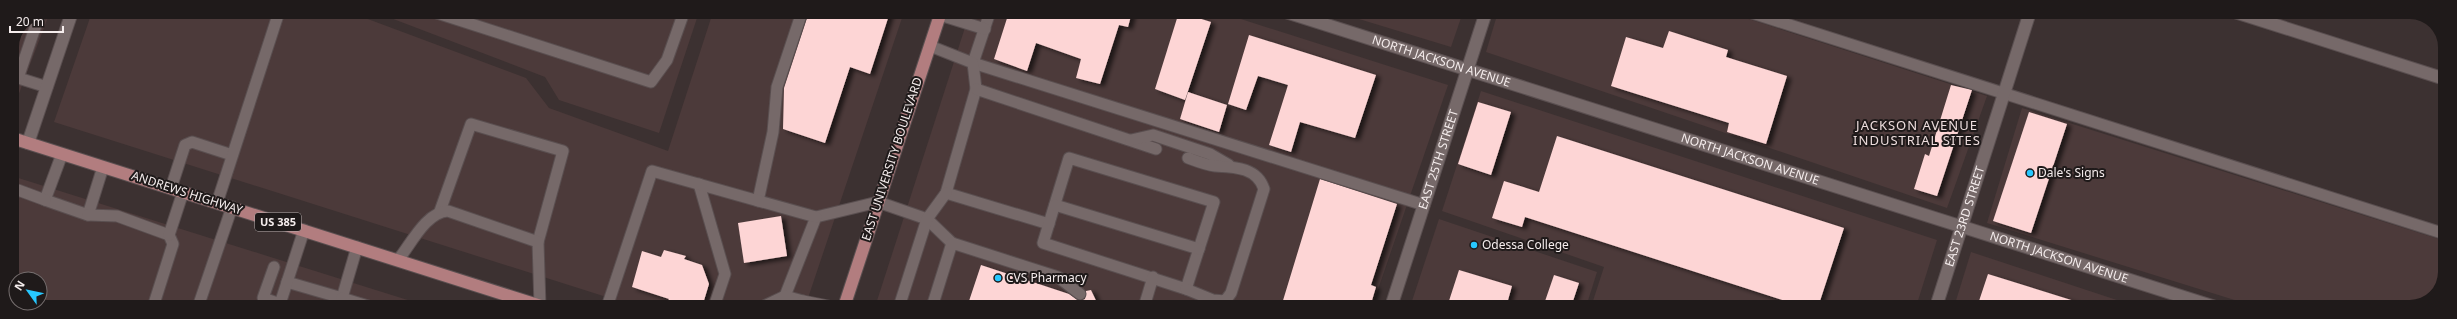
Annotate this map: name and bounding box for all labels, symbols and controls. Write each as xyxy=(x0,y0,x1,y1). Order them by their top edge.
scale bar xyxy=(10,8,63,34)
text: 20 m xyxy=(16,13,44,30)
street label: NORTH JACKSON AVENUE xyxy=(1370,31,1513,91)
street label: EAST UNIVERSITY BOULEVARD xyxy=(857,75,926,243)
street label: EAST 25TH STREET xyxy=(1414,107,1462,211)
district label: JACKSON AVENUE INDUSTRIAL SITES xyxy=(1853,116,1981,149)
street label: NORTH JACKSON AVENUE xyxy=(1679,129,1822,189)
street label: EAST 23RD STREET xyxy=(1940,164,1988,269)
place label: Dale's Signs xyxy=(2038,164,2105,181)
street label: ANDREWS HIGHWAY xyxy=(130,167,245,219)
marker: Dale's Signs xyxy=(2025,168,2035,178)
road number: US 385 xyxy=(255,213,301,231)
street label: NORTH JACKSON AVENUE xyxy=(1988,227,2130,287)
place label: Odessa College xyxy=(1482,236,1569,253)
marker: Odessa College xyxy=(1469,240,1479,250)
place label: CVS Pharmacy xyxy=(1006,269,1088,286)
north arrow xyxy=(8,271,48,311)
marker: CVS Pharmacy xyxy=(993,273,1003,283)
text: N xyxy=(10,277,28,293)

